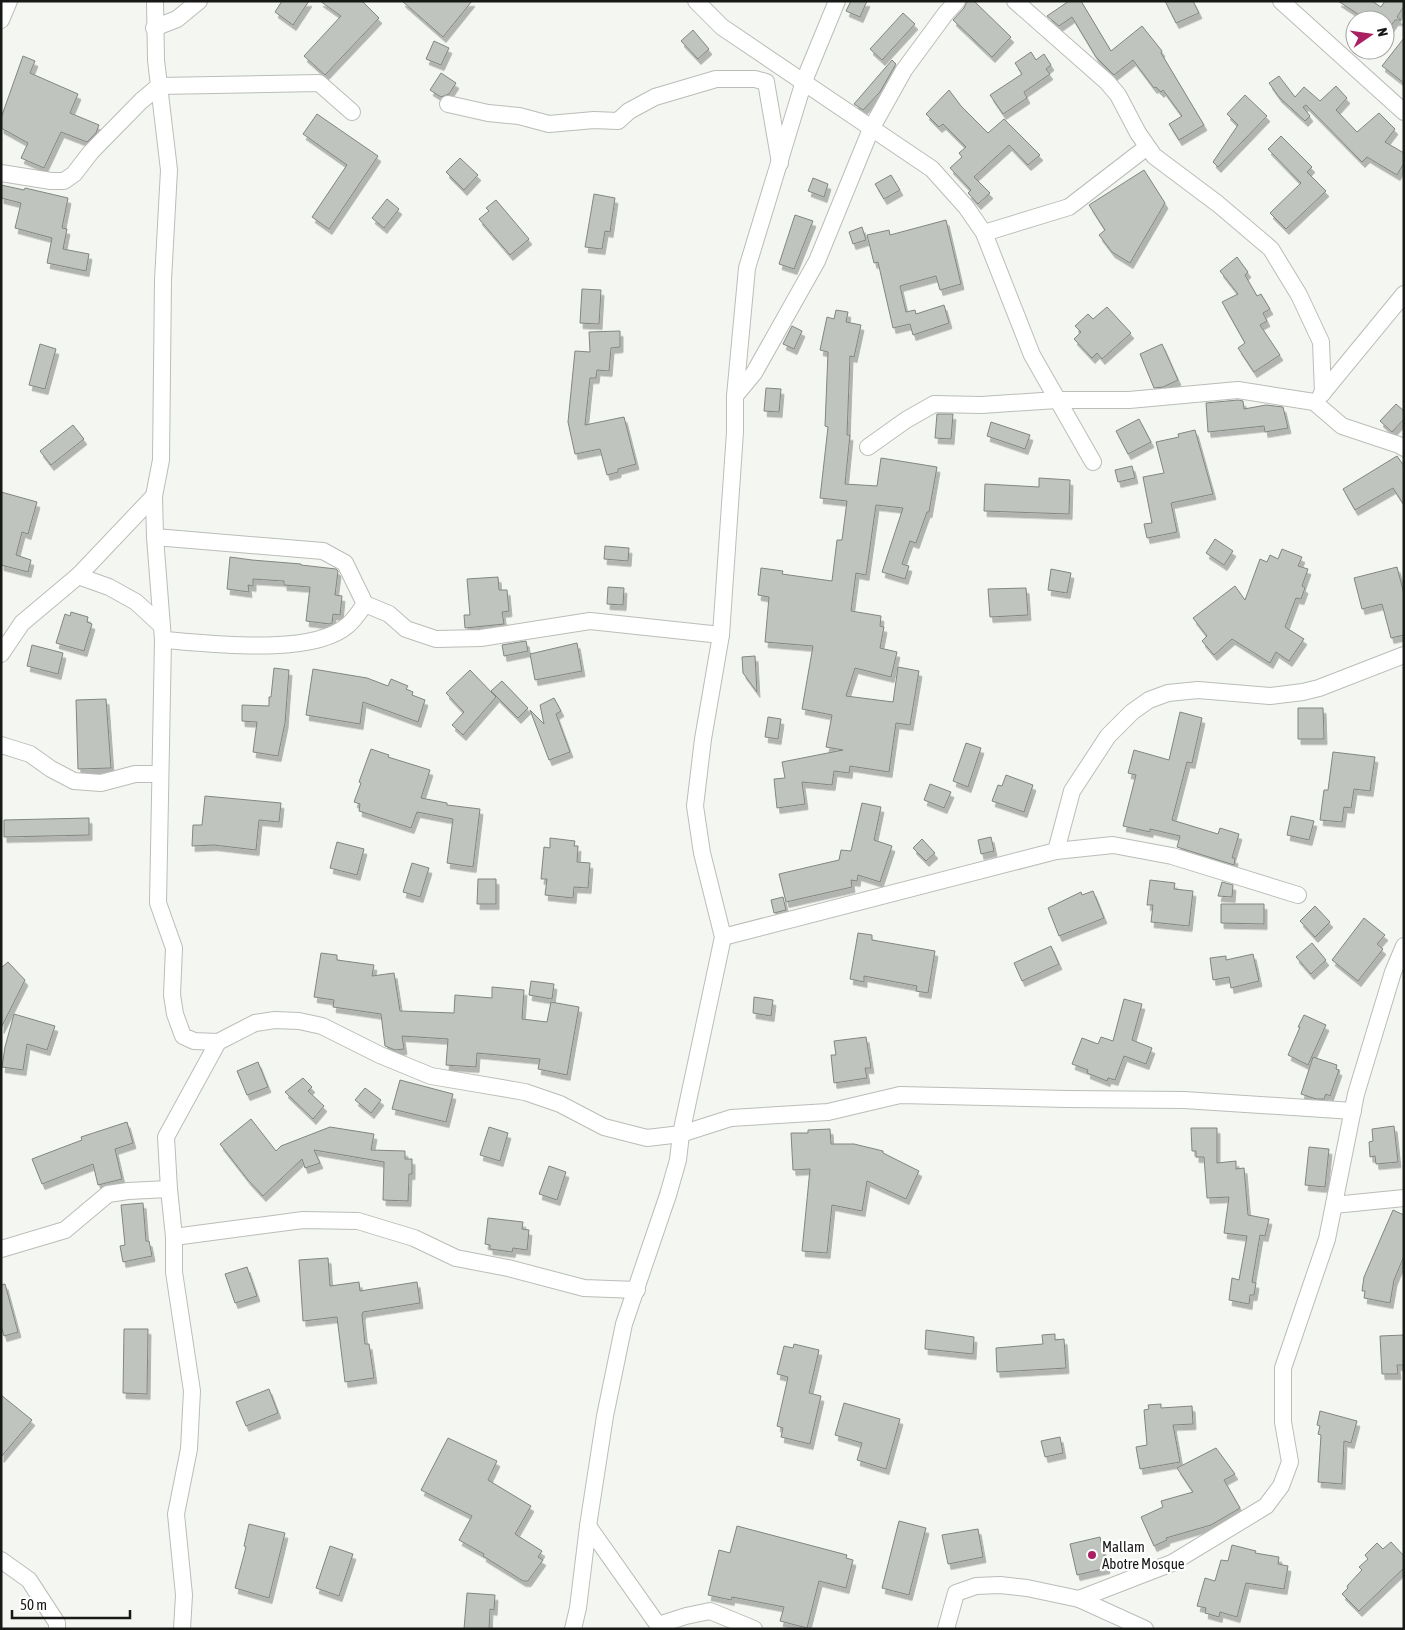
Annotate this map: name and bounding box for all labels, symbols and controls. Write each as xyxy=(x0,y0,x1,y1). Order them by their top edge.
north arrow xyxy=(1345,10,1395,60)
text: N xyxy=(1374,26,1391,38)
place label: Mallam Abotre Mosque xyxy=(1102,1538,1185,1572)
marker: Mallam Abotre Mosque xyxy=(1086,1549,1098,1561)
scale bar xyxy=(12,1588,130,1620)
text: 50 m xyxy=(20,1596,47,1613)

